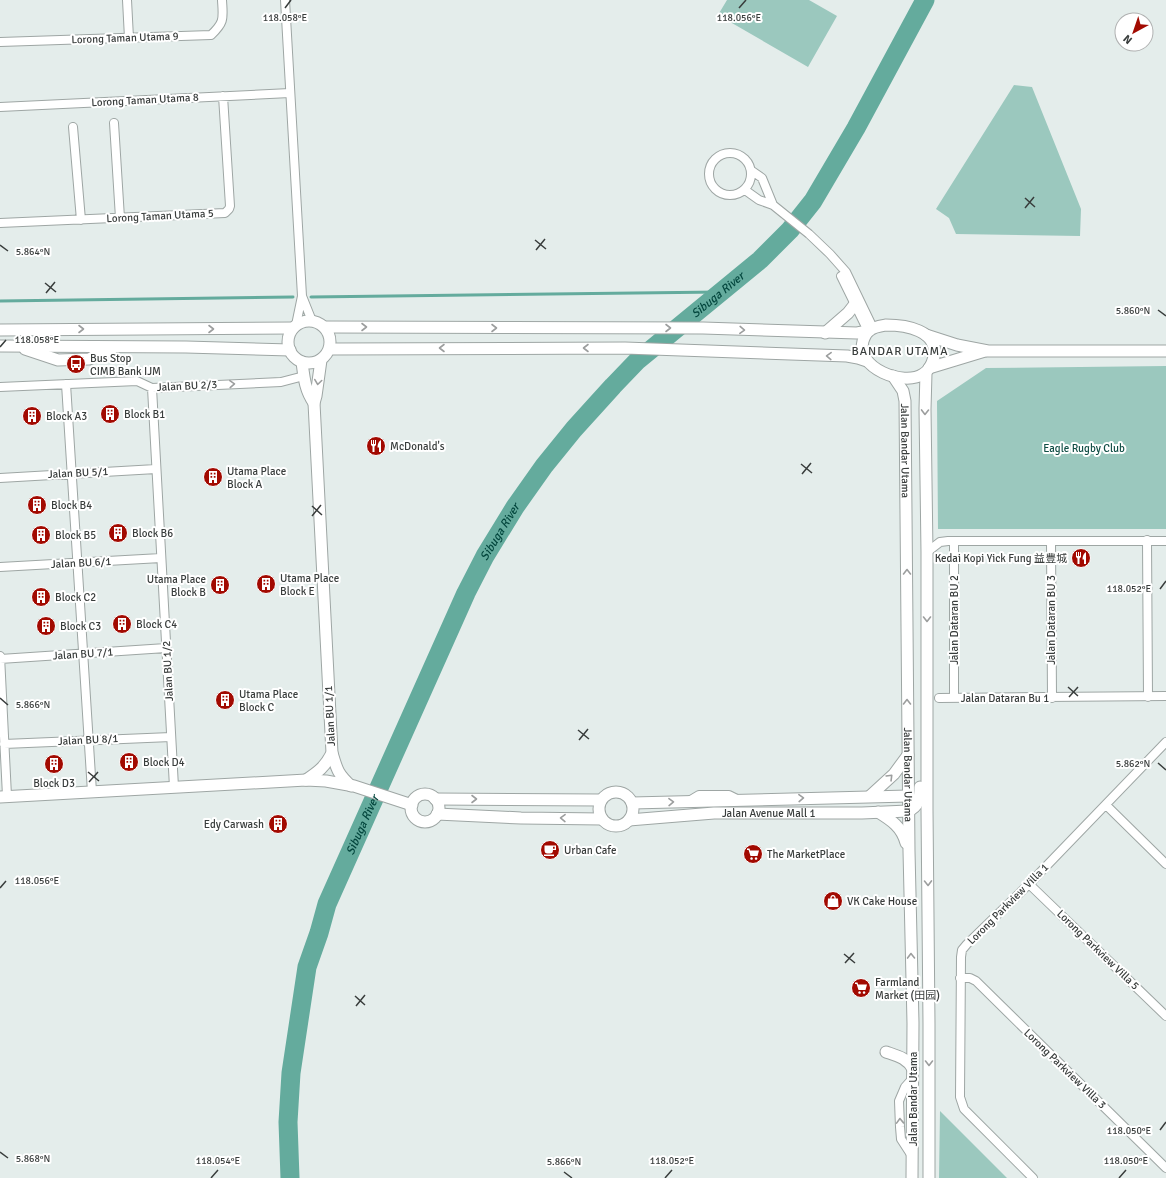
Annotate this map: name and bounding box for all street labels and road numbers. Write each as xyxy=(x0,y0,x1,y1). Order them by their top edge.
street label: Lorong Taman Utama 9 xyxy=(71,30,179,46)
street label: Lorong Taman Utama 8 xyxy=(91,91,199,109)
street label: Lorong Taman Utama 5 xyxy=(106,207,214,225)
street label: Jalan BU 2/3 xyxy=(156,378,218,394)
street label: Jalan Bandar Utama xyxy=(899,403,912,499)
street label: Jalan BU 5/1 xyxy=(47,465,109,481)
street label: Jalan BU 6/1 xyxy=(50,555,112,571)
street label: Jalan Dataran BU 2 xyxy=(948,575,961,665)
street label: Jalan Dataran BU 3 xyxy=(1045,575,1058,665)
street label: Jalan BU 1/2 xyxy=(160,640,176,702)
street label: Jalan BU 7/1 xyxy=(52,645,114,663)
street label: Jalan BU 1/1 xyxy=(322,685,338,747)
street label: Jalan Dataran Bu 1 xyxy=(961,692,1049,705)
street label: Jalan Bandar Utama xyxy=(901,727,915,823)
street label: Jalan BU 8/1 xyxy=(57,732,119,748)
street label: Jalan Avenue Mall 1 xyxy=(722,807,816,820)
street label: Lorong Parkview Villa 1 xyxy=(965,861,1051,947)
street label: Lorong Parkview Villa 5 xyxy=(1054,907,1142,993)
street label: Lorong Parkview Villa 3 xyxy=(1021,1026,1109,1112)
street label: Jalan Bandar Utama xyxy=(907,1051,920,1146)

